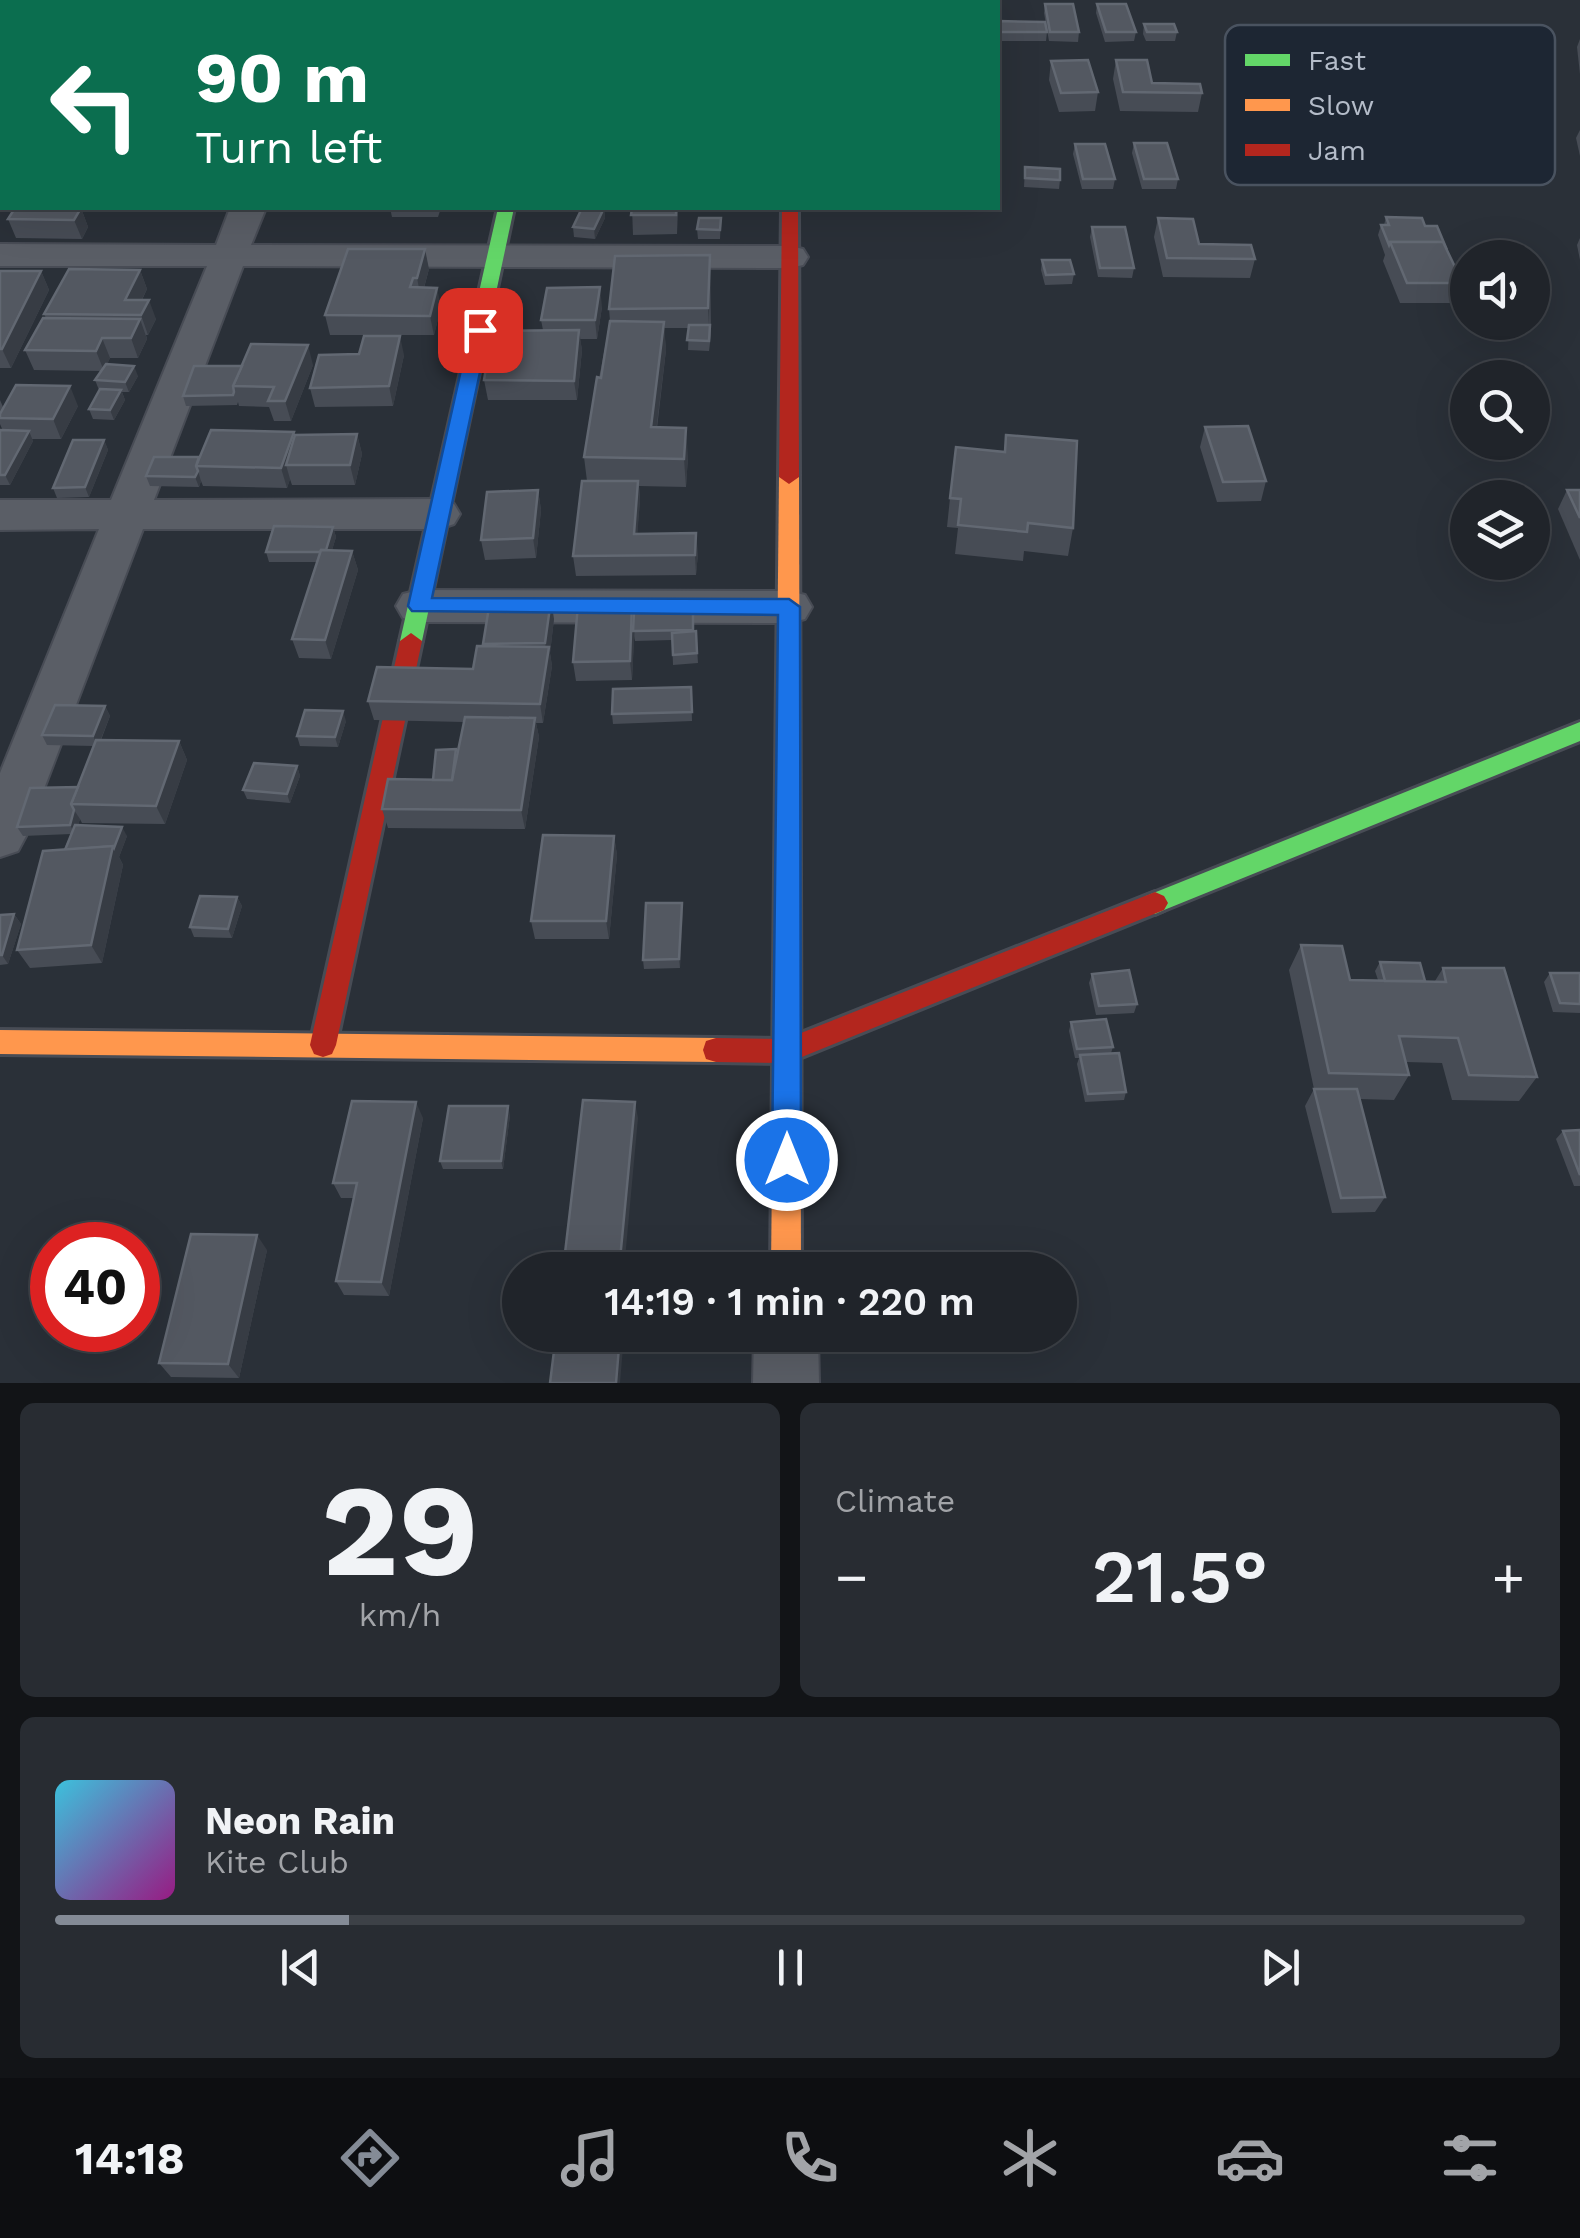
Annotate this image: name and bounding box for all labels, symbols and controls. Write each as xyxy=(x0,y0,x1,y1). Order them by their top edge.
legend xyxy=(1225,25,1555,185)
text: 90 m xyxy=(195,37,369,119)
icon: left xyxy=(30,40,160,170)
text: Fast xyxy=(1308,44,1366,77)
text: Slow xyxy=(1308,89,1374,122)
text: Turn left xyxy=(195,121,382,174)
text: Jam xyxy=(1308,134,1366,167)
map controls xyxy=(1450,240,1550,580)
button: sound xyxy=(1450,240,1550,340)
pin xyxy=(438,288,523,373)
icon: arrive xyxy=(453,303,508,358)
button: search xyxy=(1450,360,1550,460)
button: layers xyxy=(1450,480,1550,580)
position arrow xyxy=(735,1108,839,1212)
speed limit sign: 40 xyxy=(30,1222,160,1352)
text: 14:19 · 1 min · 220 m xyxy=(604,1280,975,1324)
text: 29 xyxy=(321,1454,479,1607)
text: Climate xyxy=(835,1482,955,1520)
text: 21.5° xyxy=(1092,1532,1268,1620)
text: − xyxy=(835,1545,868,1609)
text: + xyxy=(1492,1545,1525,1609)
text: km/h xyxy=(359,1596,441,1634)
text: Neon Rain xyxy=(205,1799,395,1843)
text: Kite Club xyxy=(205,1843,349,1881)
icon: previous xyxy=(273,1940,328,1995)
icon: pause xyxy=(763,1940,818,1995)
icon: next xyxy=(1253,1940,1308,1995)
icon: directions xyxy=(335,2123,405,2193)
icon: music xyxy=(555,2123,625,2193)
icon: phone xyxy=(775,2123,845,2193)
icon: climate xyxy=(995,2123,1065,2193)
icon: car xyxy=(1215,2123,1285,2193)
icon: filters xyxy=(1435,2123,1505,2193)
text: 14:18 xyxy=(75,2132,185,2185)

